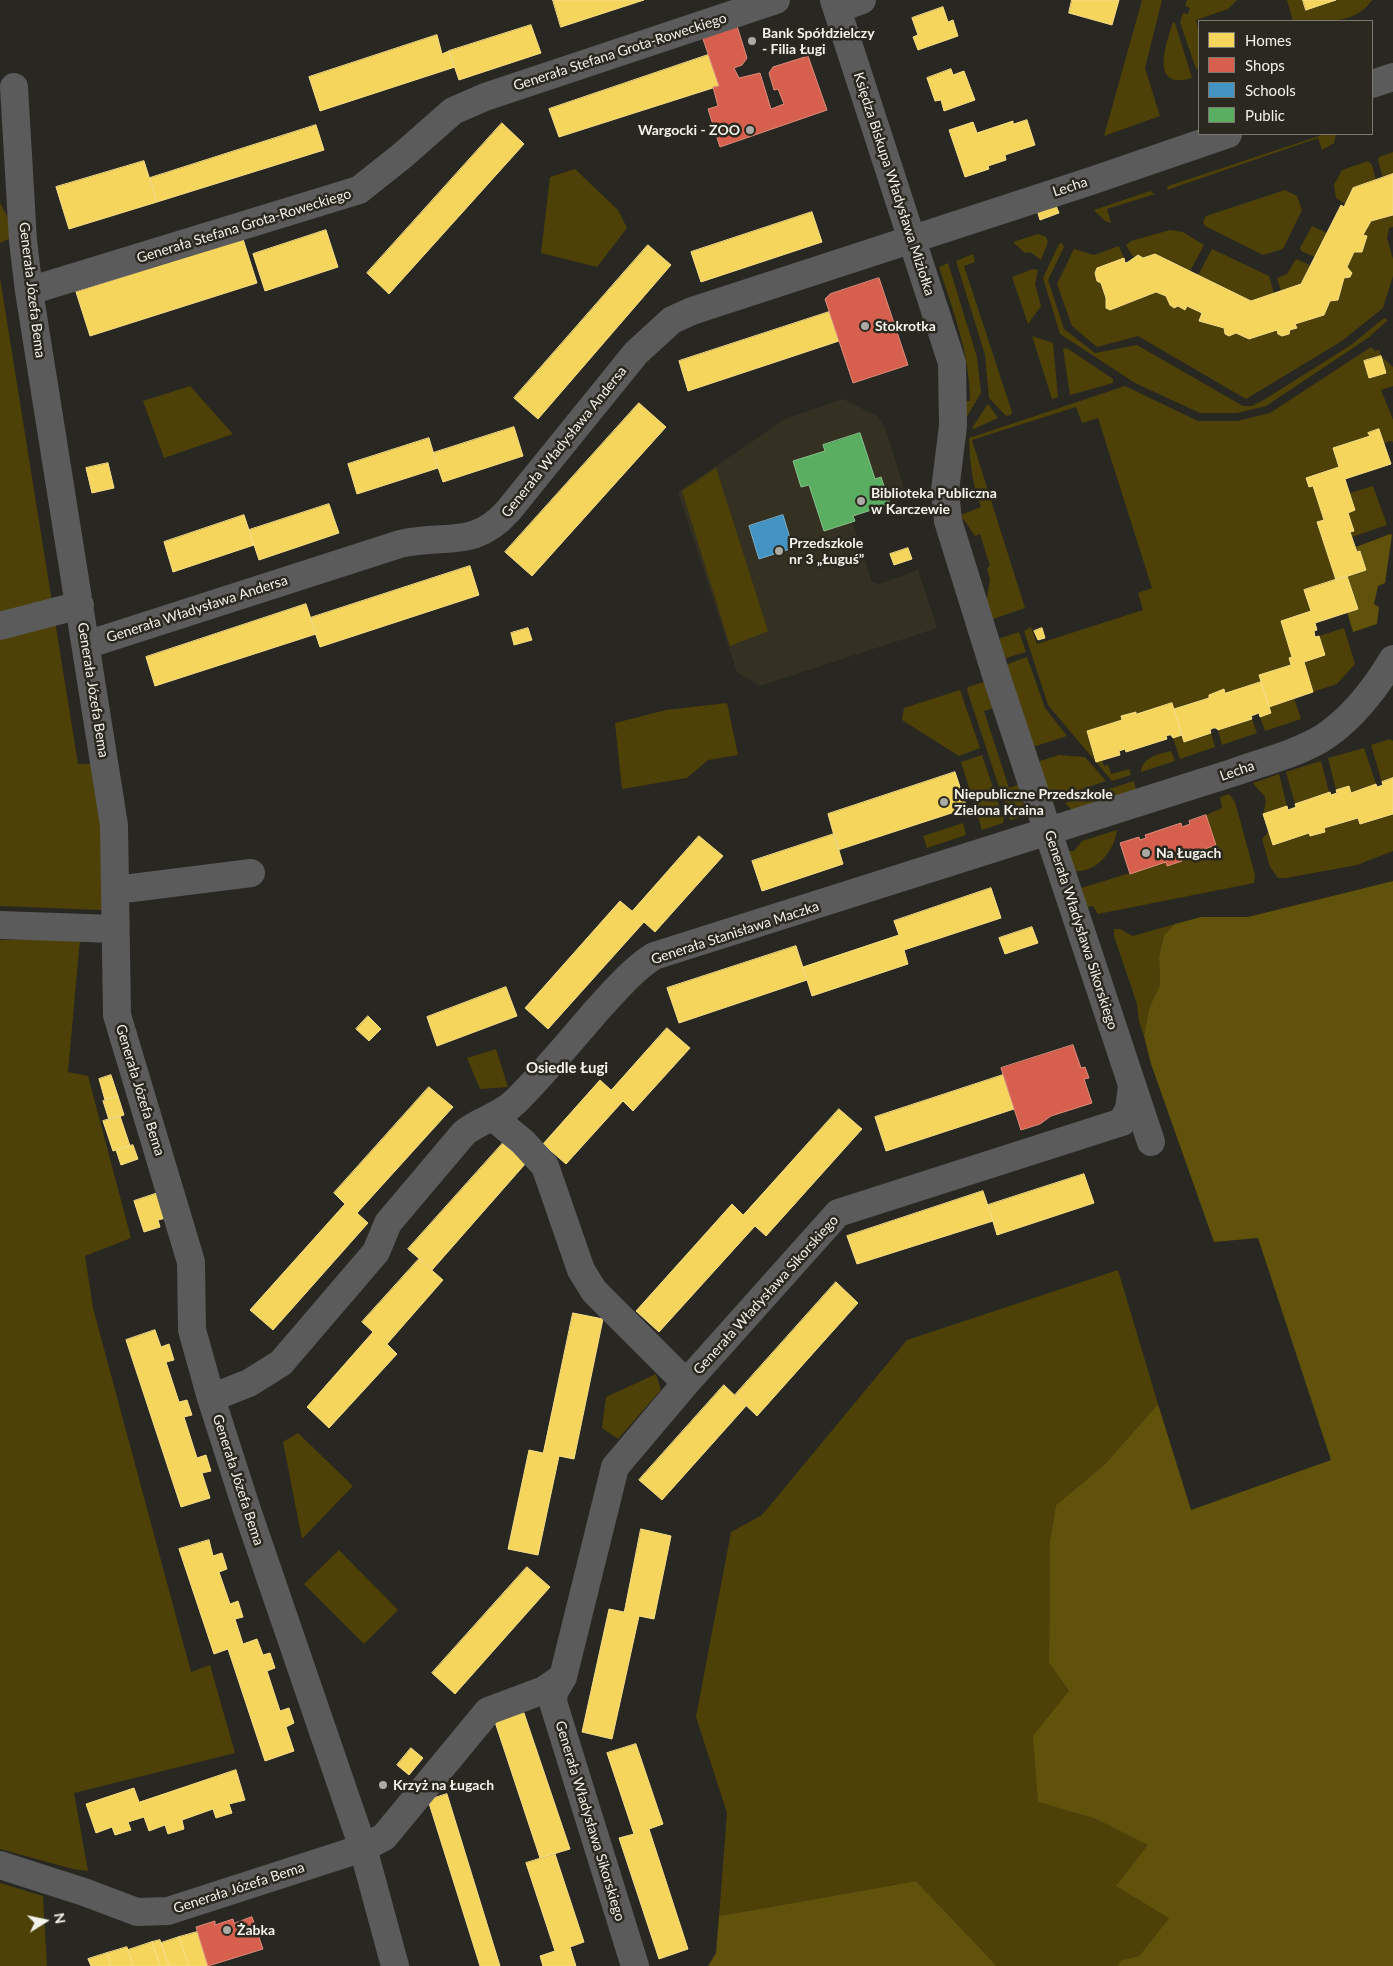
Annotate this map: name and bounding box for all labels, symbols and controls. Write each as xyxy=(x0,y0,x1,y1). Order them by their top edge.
street label: Generała Stefana Grota-Roweckiego xyxy=(511,10,729,94)
legend xyxy=(1198,20,1373,135)
place label: Bank Spółdzielczy - Filia Ługi xyxy=(762,25,875,58)
text: Homes xyxy=(1245,31,1291,49)
marker: Bank Spółdzielczy - Filia Ługi xyxy=(746,35,758,47)
text: Shops xyxy=(1245,56,1285,74)
street label: Księdza Biskupa Władysława Miziołka xyxy=(850,70,938,298)
text: Schools xyxy=(1245,81,1296,99)
text: Public xyxy=(1245,106,1285,124)
place label: Wargocki - ZOO xyxy=(638,122,740,138)
marker: Wargocki - ZOO xyxy=(744,124,756,136)
street label: Lecha xyxy=(1051,174,1089,200)
street label: Generała Stefana Grota-Roweckiego xyxy=(135,185,353,267)
street label: Generała Józefa Bema xyxy=(15,221,49,359)
place label: Stokrotka xyxy=(875,318,936,334)
marker: Stokrotka xyxy=(859,320,871,332)
street label: Generała Władysława Andersa xyxy=(498,363,630,521)
place label: Biblioteka Publiczna w Karczewie xyxy=(871,485,997,518)
marker: Biblioteka Publiczna w Karczewie xyxy=(855,495,867,507)
place label: Przedszkole nr 3 „Ługuś” xyxy=(789,535,864,568)
marker: Przedszkole nr 3 „Ługuś” xyxy=(773,545,785,557)
street label: Generała Władysława Andersa xyxy=(104,572,290,646)
street label: Generała Józefa Bema xyxy=(74,621,112,759)
street label: Lecha xyxy=(1217,757,1257,785)
place label: Niepubliczne Przedszkole Zielona Kraina xyxy=(954,786,1113,819)
marker: Niepubliczne Przedszkole Zielona Kraina xyxy=(938,796,950,808)
street label: Generała Władysława Sikorskiego xyxy=(1041,828,1121,1032)
place label: Na Ługach xyxy=(1156,845,1221,861)
marker: Na Ługach xyxy=(1140,847,1152,859)
street label: Generała Stanisława Maczka xyxy=(649,898,821,968)
street label: Generała Józefa Bema xyxy=(112,1022,168,1158)
district label: Osiedle Ługi xyxy=(526,1059,608,1077)
street label: Generała Władysława Sikorskiego xyxy=(690,1212,842,1378)
street label: Generała Józefa Bema xyxy=(209,1412,267,1548)
street label: Generała Władysława Sikorskiego xyxy=(551,1719,629,1923)
place label: Krzyż na Ługach xyxy=(393,1777,494,1793)
marker: Krzyż na Ługach xyxy=(377,1779,389,1791)
street label: Generała Józefa Bema xyxy=(171,1859,307,1917)
north arrow xyxy=(20,1896,70,1946)
text: N xyxy=(51,1912,70,1925)
place label: Żabka xyxy=(237,1922,275,1938)
marker: Żabka xyxy=(221,1924,233,1936)

